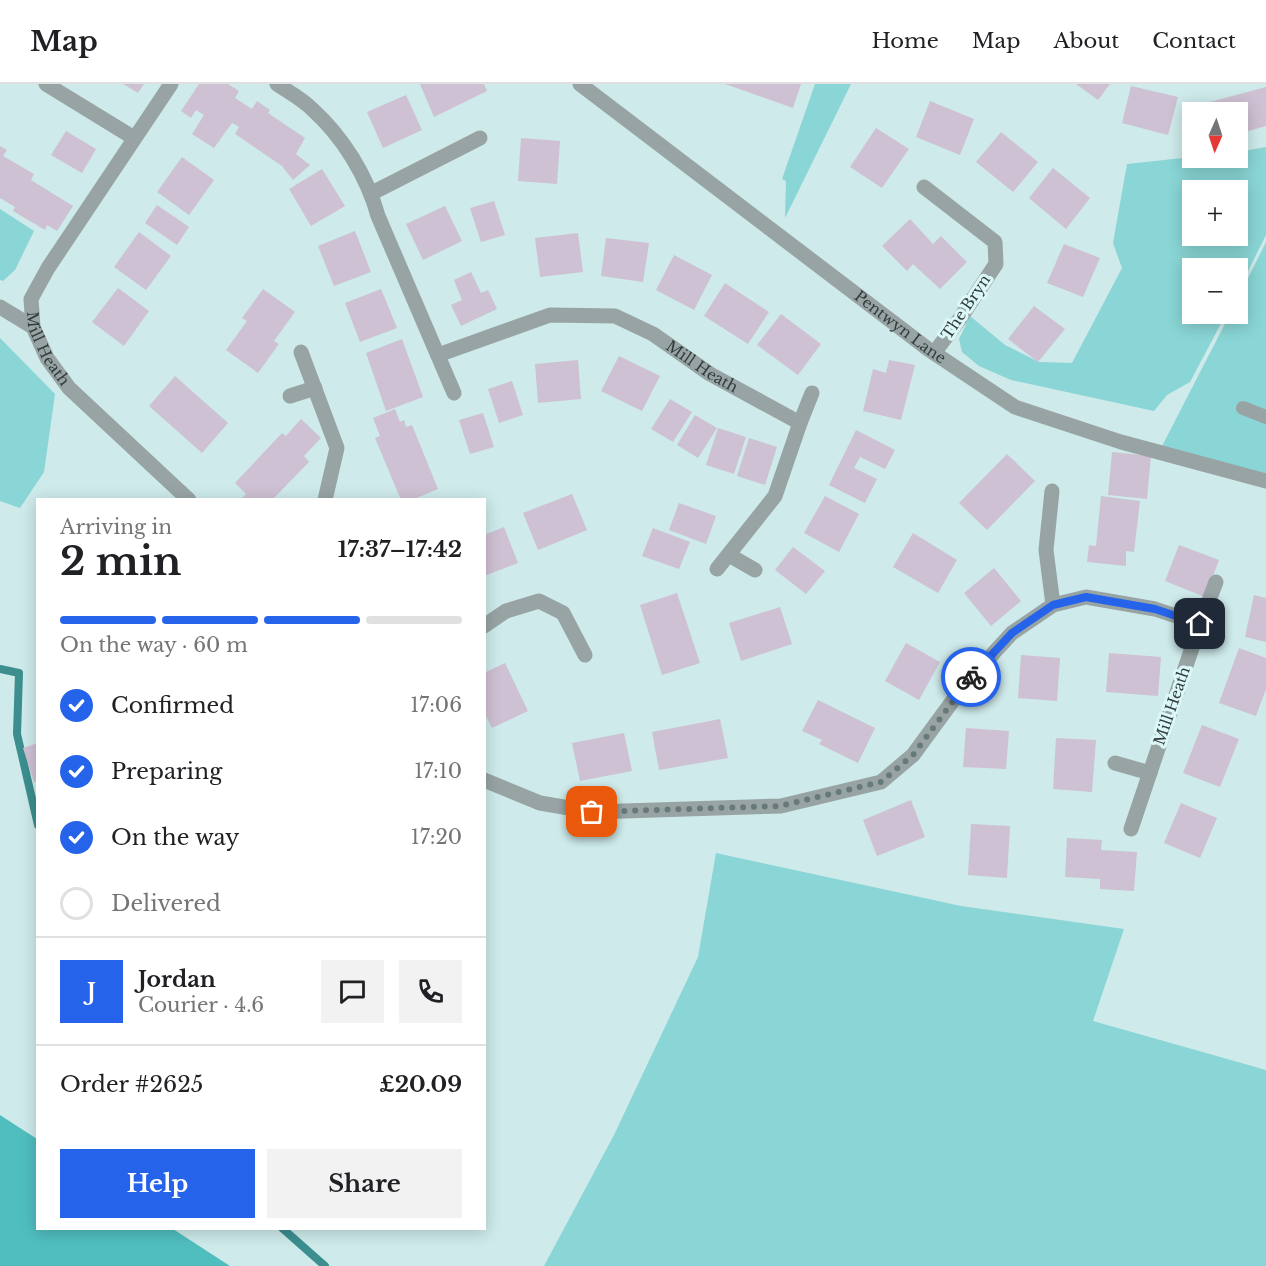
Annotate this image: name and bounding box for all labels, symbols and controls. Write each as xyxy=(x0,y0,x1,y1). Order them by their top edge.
text: Map xyxy=(30,24,98,59)
text: Home xyxy=(872,28,939,54)
text: Map xyxy=(972,28,1020,54)
text: About xyxy=(1053,28,1119,54)
text: Contact xyxy=(1152,28,1236,54)
north arrow xyxy=(1182,102,1248,168)
map controls xyxy=(1182,102,1248,324)
button: + xyxy=(1182,180,1248,246)
button: − xyxy=(1182,258,1248,324)
street label: The Bryn xyxy=(937,271,994,343)
street label: Pentwyn Lane xyxy=(851,286,950,367)
street label: Mill Heath xyxy=(23,311,74,389)
street label: Mill Heath xyxy=(663,336,741,396)
text: Arriving in xyxy=(60,515,172,539)
text: 17:37–17:42 xyxy=(338,536,462,563)
text: 2 min xyxy=(60,537,181,586)
pin xyxy=(1174,598,1225,649)
icon: home xyxy=(1183,607,1216,640)
text: On the way · 60 m xyxy=(60,633,248,657)
courier xyxy=(941,647,1001,707)
icon: bike xyxy=(955,661,988,694)
street label: Mill Heath xyxy=(1149,664,1194,748)
icon: check xyxy=(60,689,93,722)
text: Confirmed xyxy=(111,692,234,719)
text: 17:06 xyxy=(410,693,462,717)
icon: check xyxy=(60,755,93,788)
text: Preparing xyxy=(111,758,222,785)
text: 17:10 xyxy=(414,759,462,783)
pin xyxy=(566,786,617,837)
icon: bag xyxy=(575,795,608,828)
icon: check xyxy=(60,821,93,854)
text: On the way xyxy=(111,824,239,851)
text: 17:20 xyxy=(411,825,462,849)
text: Delivered xyxy=(111,890,221,917)
button: chat xyxy=(321,960,384,1023)
button: phone xyxy=(399,960,462,1023)
text: Jordan xyxy=(138,966,216,993)
text: J xyxy=(87,978,96,1005)
text: Courier · 4.6 xyxy=(138,993,264,1017)
text: Order #2625 xyxy=(60,1071,203,1098)
text: £20.09 xyxy=(379,1071,462,1098)
button: Help xyxy=(60,1149,255,1218)
button: Share xyxy=(267,1149,462,1218)

